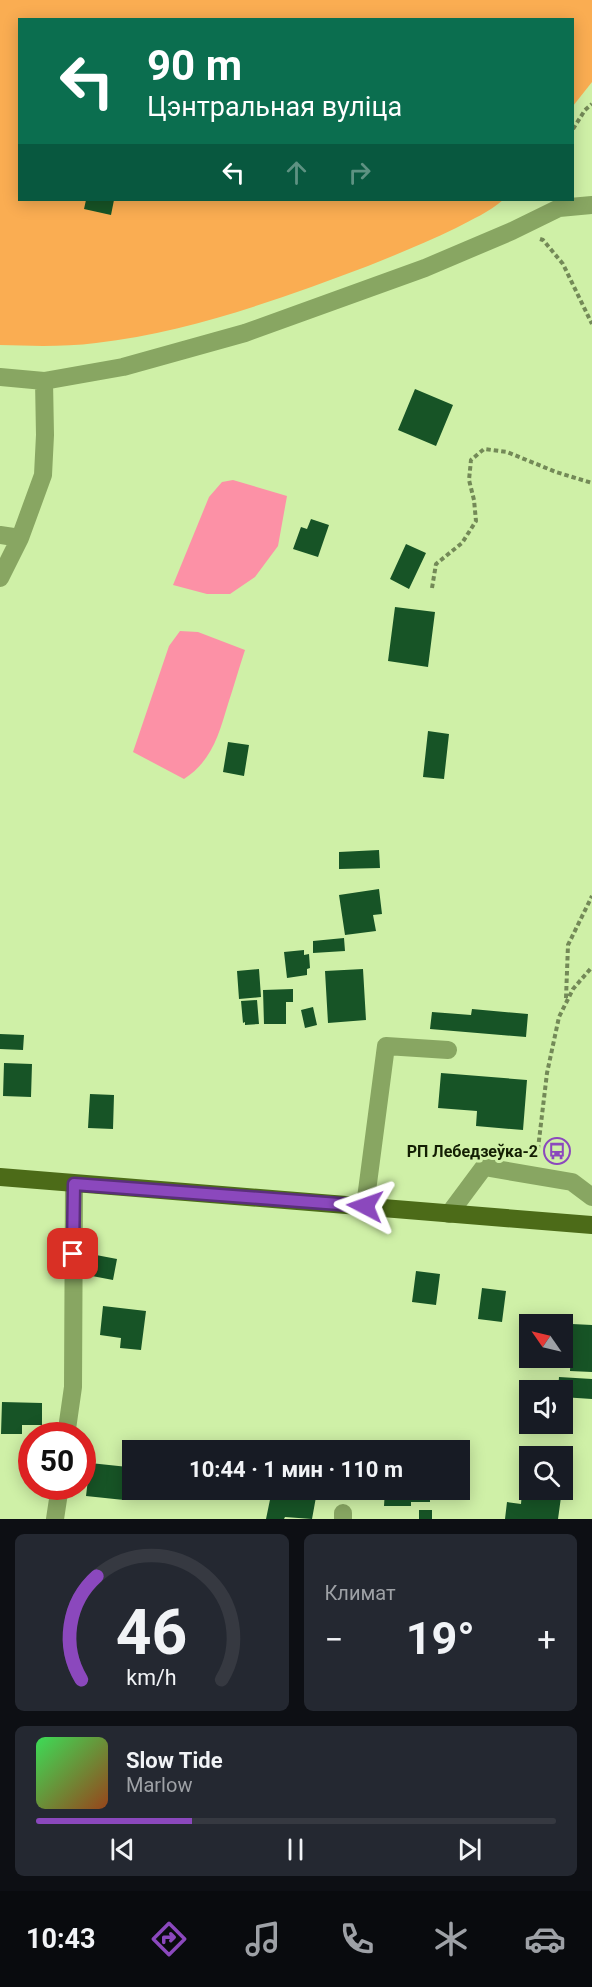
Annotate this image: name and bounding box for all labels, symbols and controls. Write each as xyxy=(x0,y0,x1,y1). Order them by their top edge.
text: 90 m xyxy=(147,41,242,90)
icon: left xyxy=(48,42,126,120)
text: Цэнтральная вуліца xyxy=(147,91,402,123)
icon: left xyxy=(217,156,250,189)
icon: ahead xyxy=(280,156,313,189)
icon: right xyxy=(343,156,376,189)
bus stop icon: РП Лебедзеўка-2 xyxy=(542,1136,572,1166)
place label: РП Лебедзеўка-2 xyxy=(407,1142,538,1161)
position arrow xyxy=(333,1174,397,1238)
pin xyxy=(47,1228,98,1279)
icon: arrive xyxy=(56,1237,89,1270)
north arrow xyxy=(519,1314,573,1368)
map controls xyxy=(519,1314,573,1500)
button: sound xyxy=(519,1380,573,1434)
speed limit sign: 50 xyxy=(18,1422,96,1500)
button: search xyxy=(519,1446,573,1500)
text: 10:44 · 1 мин · 110 m xyxy=(189,1457,403,1482)
text: Климат xyxy=(325,1581,396,1605)
text: 46 xyxy=(116,1596,188,1669)
text: 19° xyxy=(406,1612,475,1665)
text: − xyxy=(325,1620,343,1659)
text: + xyxy=(537,1620,556,1659)
text: km/h xyxy=(127,1665,177,1690)
text: Slow Tide xyxy=(126,1748,223,1773)
text: Marlow xyxy=(126,1773,192,1797)
icon: previous xyxy=(106,1833,139,1866)
icon: pause xyxy=(279,1833,312,1866)
icon: next xyxy=(453,1833,486,1866)
icon: directions xyxy=(148,1918,190,1960)
icon: music xyxy=(242,1918,284,1960)
icon: phone xyxy=(336,1918,378,1960)
icon: climate xyxy=(430,1918,472,1960)
icon: car xyxy=(524,1918,566,1960)
text: 10:43 xyxy=(26,1923,96,1955)

